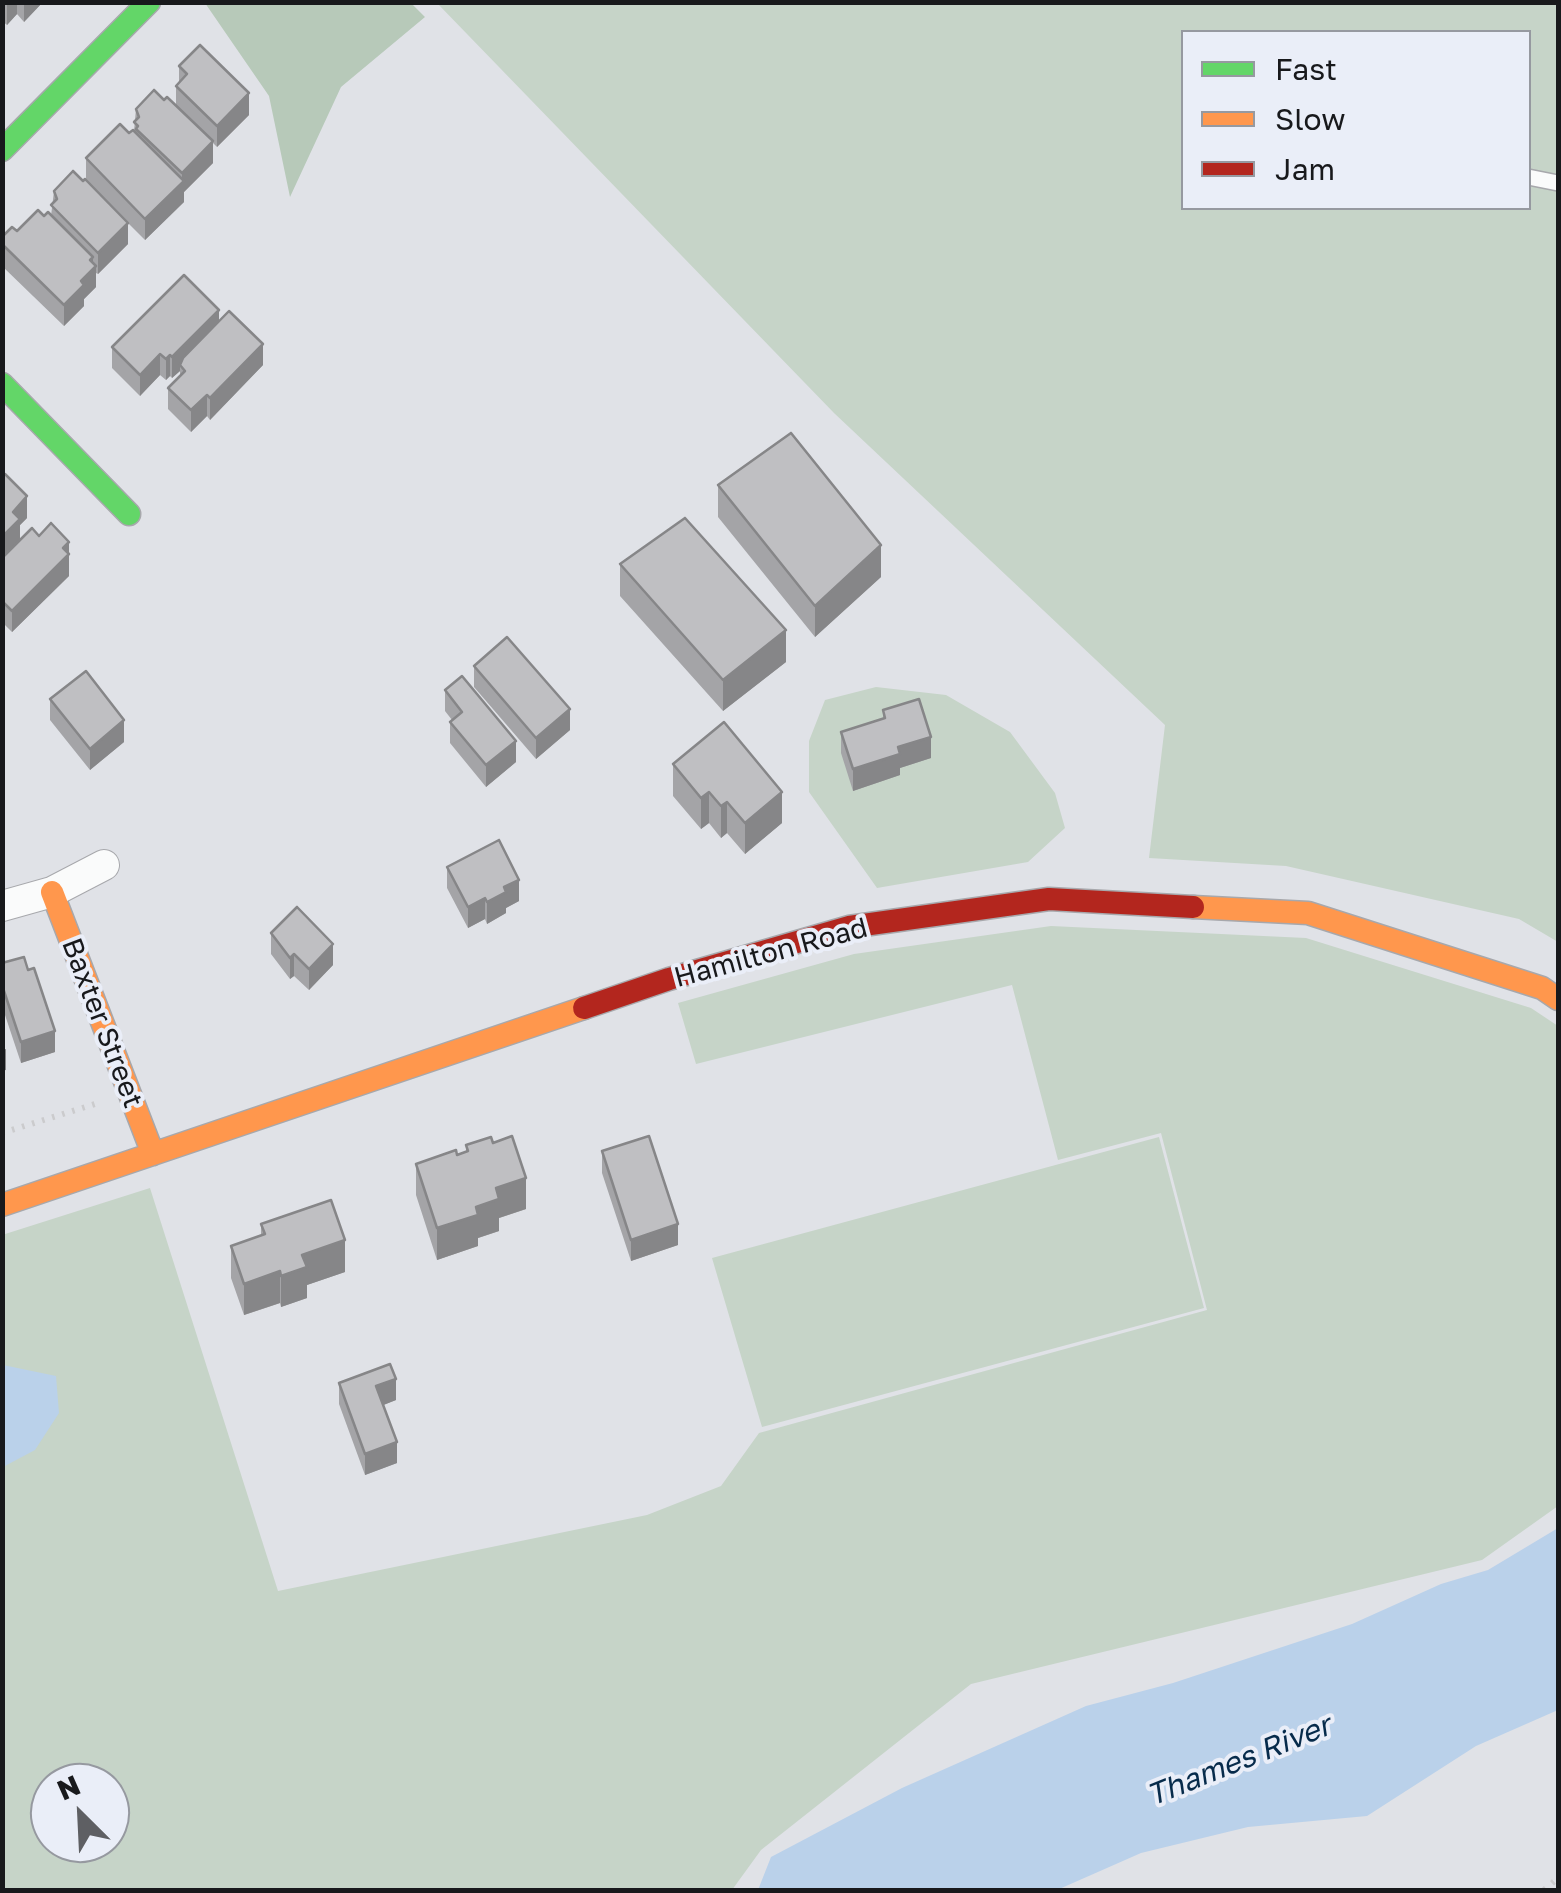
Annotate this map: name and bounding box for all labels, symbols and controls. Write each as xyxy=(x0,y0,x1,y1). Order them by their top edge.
legend xyxy=(1181,30,1531,210)
text: Fast xyxy=(1275,51,1337,87)
text: Slow xyxy=(1275,101,1346,137)
text: Jam xyxy=(1275,151,1335,187)
street label: Hamilton Road xyxy=(671,911,871,995)
street label: Baxter Street xyxy=(54,934,150,1112)
water label: Thames River xyxy=(1142,1708,1336,1814)
north arrow xyxy=(30,1763,130,1863)
text: N xyxy=(52,1768,85,1806)

